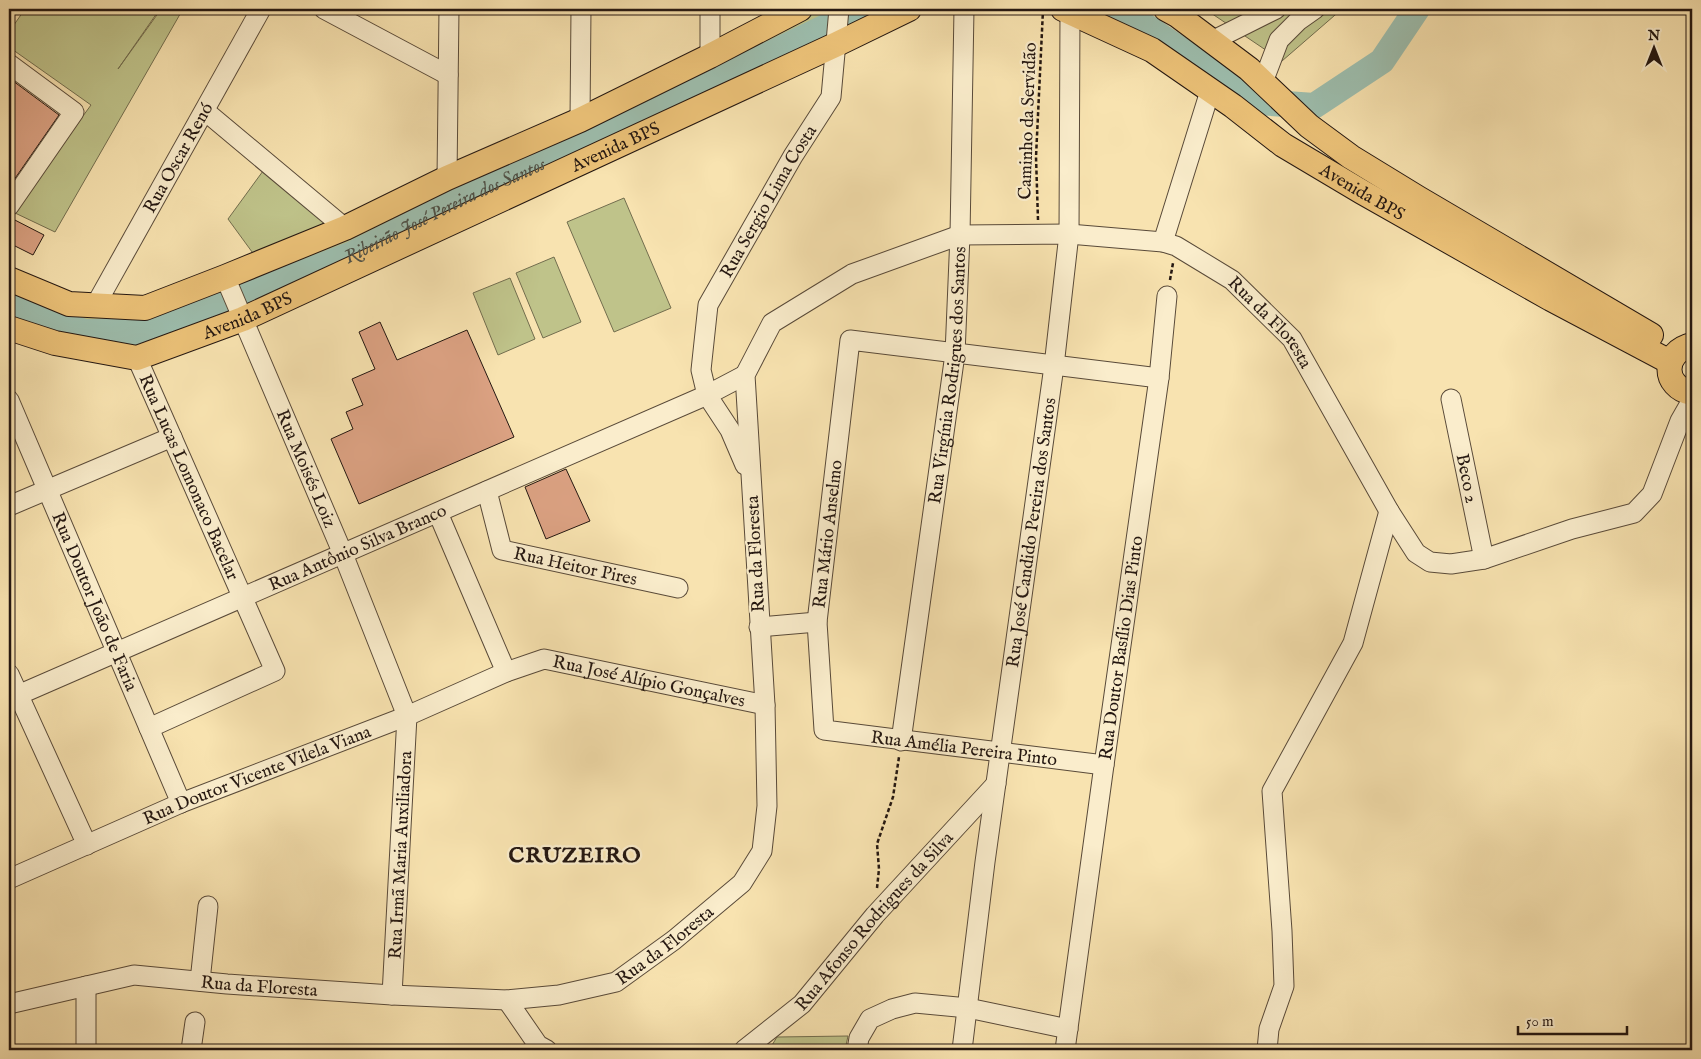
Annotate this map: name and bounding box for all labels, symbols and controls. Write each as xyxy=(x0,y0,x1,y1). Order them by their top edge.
north arrow xyxy=(1628,22,1678,72)
text: N xyxy=(1647,27,1660,45)
street label: Caminho da Servidão xyxy=(1014,42,1043,200)
street label: Rua Oscar Renó xyxy=(139,99,219,218)
street label: Avenida BPS xyxy=(567,118,664,179)
street label: Rua Sergio Lima Costa xyxy=(716,121,823,282)
water label: Ribeirão José Pereira dos Santos xyxy=(340,153,550,270)
street label: Avenida BPS xyxy=(1314,159,1408,227)
street label: Rua Virgínia Rodrigues dos Santos xyxy=(924,246,973,506)
street label: Rua da Floresta xyxy=(1222,272,1316,373)
street label: Avenida BPS xyxy=(199,288,296,346)
street label: Rua Lucas Lomonaco Bacelar xyxy=(133,371,244,584)
street label: Rua José Candido Pereira dos Santos xyxy=(1002,396,1062,669)
street label: Rua Moisés Loiz xyxy=(270,406,341,532)
street label: Beco 2 xyxy=(1450,452,1482,505)
street label: Rua Mário Anselmo xyxy=(809,458,849,610)
street label: Rua da Floresta xyxy=(742,495,771,613)
street label: Rua Antônio Silva Branco xyxy=(265,500,451,597)
street label: Rua Doutor João de Faria xyxy=(45,509,142,695)
street label: Rua Doutor Basílio Dias Pinto xyxy=(1095,534,1150,762)
street label: Rua Heitor Pires xyxy=(511,543,639,592)
street label: Rua José Alípio Gonçalves xyxy=(550,651,747,714)
street label: Rua Doutor Vicente Vilela Viana xyxy=(140,721,375,831)
street label: Rua Amélia Pereira Pinto xyxy=(869,727,1059,772)
street label: Rua Irmã Maria Auxiliadora xyxy=(385,750,418,960)
street label: Rua Afonso Rodrigues da Silva xyxy=(791,827,959,1016)
district label: CRUZEIRO xyxy=(509,842,641,870)
street label: Rua da Floresta xyxy=(612,901,719,991)
street label: Rua da Floresta xyxy=(200,972,318,1003)
scale bar xyxy=(1518,1004,1627,1036)
text: 50 m xyxy=(1526,1012,1554,1031)

